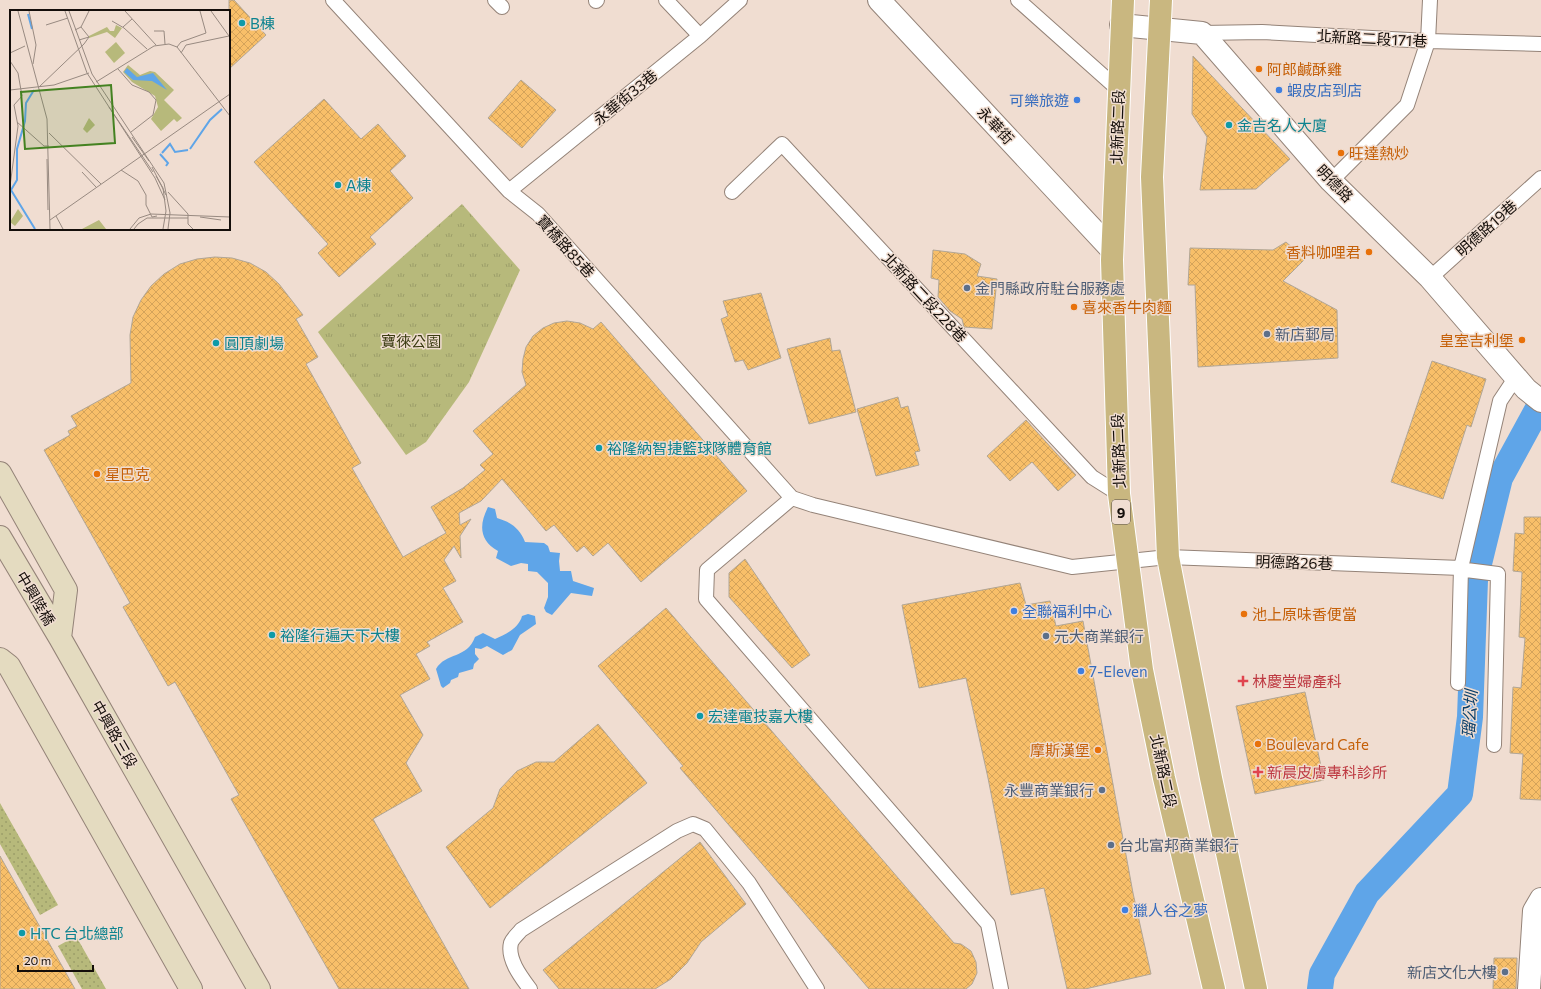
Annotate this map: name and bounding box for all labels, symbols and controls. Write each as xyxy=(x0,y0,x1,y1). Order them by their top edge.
inset map xyxy=(10,10,230,230)
place label: B棟 xyxy=(250,14,275,32)
marker: B棟 xyxy=(237,18,247,28)
street label: 北新路二段171巷 xyxy=(1316,26,1428,50)
place label: 阿郎鹹酥雞 xyxy=(1267,60,1342,78)
marker: 阿郎鹹酥雞 xyxy=(1254,64,1264,74)
street label: 永華街33巷 xyxy=(589,66,661,128)
place label: 蝦皮店到店 xyxy=(1287,81,1362,99)
marker: 蝦皮店到店 xyxy=(1274,85,1284,95)
street label: 北新路二段 xyxy=(1107,89,1127,165)
place label: 可樂旅遊 xyxy=(1009,91,1069,109)
marker: 可樂旅遊 xyxy=(1072,95,1082,105)
street label: 永華街 xyxy=(974,102,1018,148)
place label: 金吉名人大廈 xyxy=(1237,116,1327,134)
marker: 金吉名人大廈 xyxy=(1224,120,1234,130)
place label: 旺達熱炒 xyxy=(1349,144,1409,162)
marker: 旺達熱炒 xyxy=(1336,148,1346,158)
street label: 明德路 xyxy=(1313,161,1357,205)
place label: A棟 xyxy=(346,176,371,194)
marker: A棟 xyxy=(333,180,343,190)
street label: 明德路19巷 xyxy=(1452,196,1520,260)
street label: 寶橋路85巷 xyxy=(533,211,599,281)
place label: 香料咖哩君 xyxy=(1286,243,1361,261)
marker: 香料咖哩君 xyxy=(1364,247,1374,257)
street label: 北新路二段228巷 xyxy=(879,249,971,345)
place label: 金門縣政府駐台服務處 xyxy=(975,279,1125,297)
marker: 金門縣政府駐台服務處 xyxy=(962,283,972,293)
place label: 喜來香牛肉麵 xyxy=(1082,298,1172,316)
marker: 喜來香牛肉麵 xyxy=(1069,302,1079,312)
place label: 新店郵局 xyxy=(1275,325,1335,343)
marker: 新店郵局 xyxy=(1262,329,1272,339)
place label: 皇室吉利堡 xyxy=(1439,331,1514,349)
park label: 寶徠公園 xyxy=(381,332,441,350)
place label: 圓頂劇場 xyxy=(224,334,284,352)
marker: 皇室吉利堡 xyxy=(1517,335,1527,345)
marker: 圓頂劇場 xyxy=(211,338,221,348)
street label: 北新路二段 xyxy=(1108,413,1128,489)
place label: 裕隆納智捷籃球隊體育館 xyxy=(607,439,772,457)
marker: 裕隆納智捷籃球隊體育館 xyxy=(594,443,604,453)
place label: 星巴克 xyxy=(105,465,150,483)
marker: 星巴克 xyxy=(92,469,102,479)
road number: 9 xyxy=(1112,500,1130,524)
street label: 明德路26巷 xyxy=(1255,552,1333,572)
street label: 中興陸橋 xyxy=(13,568,59,628)
place label: 全聯福利中心 xyxy=(1022,602,1112,620)
place label: 池上原味香便當 xyxy=(1252,605,1357,623)
marker: 全聯福利中心 xyxy=(1009,606,1019,616)
marker: 池上原味香便當 xyxy=(1239,609,1249,619)
place label: 裕隆行遍天下大樓 xyxy=(280,626,400,644)
place label: 元大商業銀行 xyxy=(1054,627,1144,645)
marker: 裕隆行遍天下大樓 xyxy=(267,630,277,640)
marker: 元大商業銀行 xyxy=(1041,631,1051,641)
place label: 7-Eleven xyxy=(1089,662,1148,680)
marker: 7-Eleven xyxy=(1076,666,1086,676)
place label: 林慶堂婦產科 xyxy=(1252,672,1342,690)
marker: 林慶堂婦產科 xyxy=(1237,675,1249,687)
water label: 瑠公圳 xyxy=(1458,687,1480,739)
street label: 中興路三段 xyxy=(88,697,142,771)
place label: 宏達電技嘉大樓 xyxy=(708,707,813,725)
marker: 宏達電技嘉大樓 xyxy=(695,711,705,721)
street label: 北新路二段 xyxy=(1147,732,1181,810)
place label: Boulevard Cafe xyxy=(1266,735,1369,753)
marker: Boulevard Cafe xyxy=(1253,739,1263,749)
place label: 摩斯漢堡 xyxy=(1030,741,1090,759)
marker: 摩斯漢堡 xyxy=(1093,745,1103,755)
place label: 新晨皮膚專科診所 xyxy=(1267,763,1387,781)
marker: 新晨皮膚專科診所 xyxy=(1252,766,1264,778)
place label: 永豐商業銀行 xyxy=(1004,781,1094,799)
marker: 永豐商業銀行 xyxy=(1097,785,1107,795)
place label: 台北富邦商業銀行 xyxy=(1119,836,1239,854)
marker: 台北富邦商業銀行 xyxy=(1106,840,1116,850)
place label: 獵人谷之夢 xyxy=(1133,901,1208,919)
marker: 獵人谷之夢 xyxy=(1120,905,1130,915)
place label: HTC 台北總部 xyxy=(30,924,124,942)
marker: HTC 台北總部 xyxy=(17,928,27,938)
scale bar xyxy=(18,947,93,973)
text: 20 m xyxy=(24,953,51,967)
place label: 新店文化大樓 xyxy=(1407,963,1497,981)
marker: 新店文化大樓 xyxy=(1500,967,1510,977)

